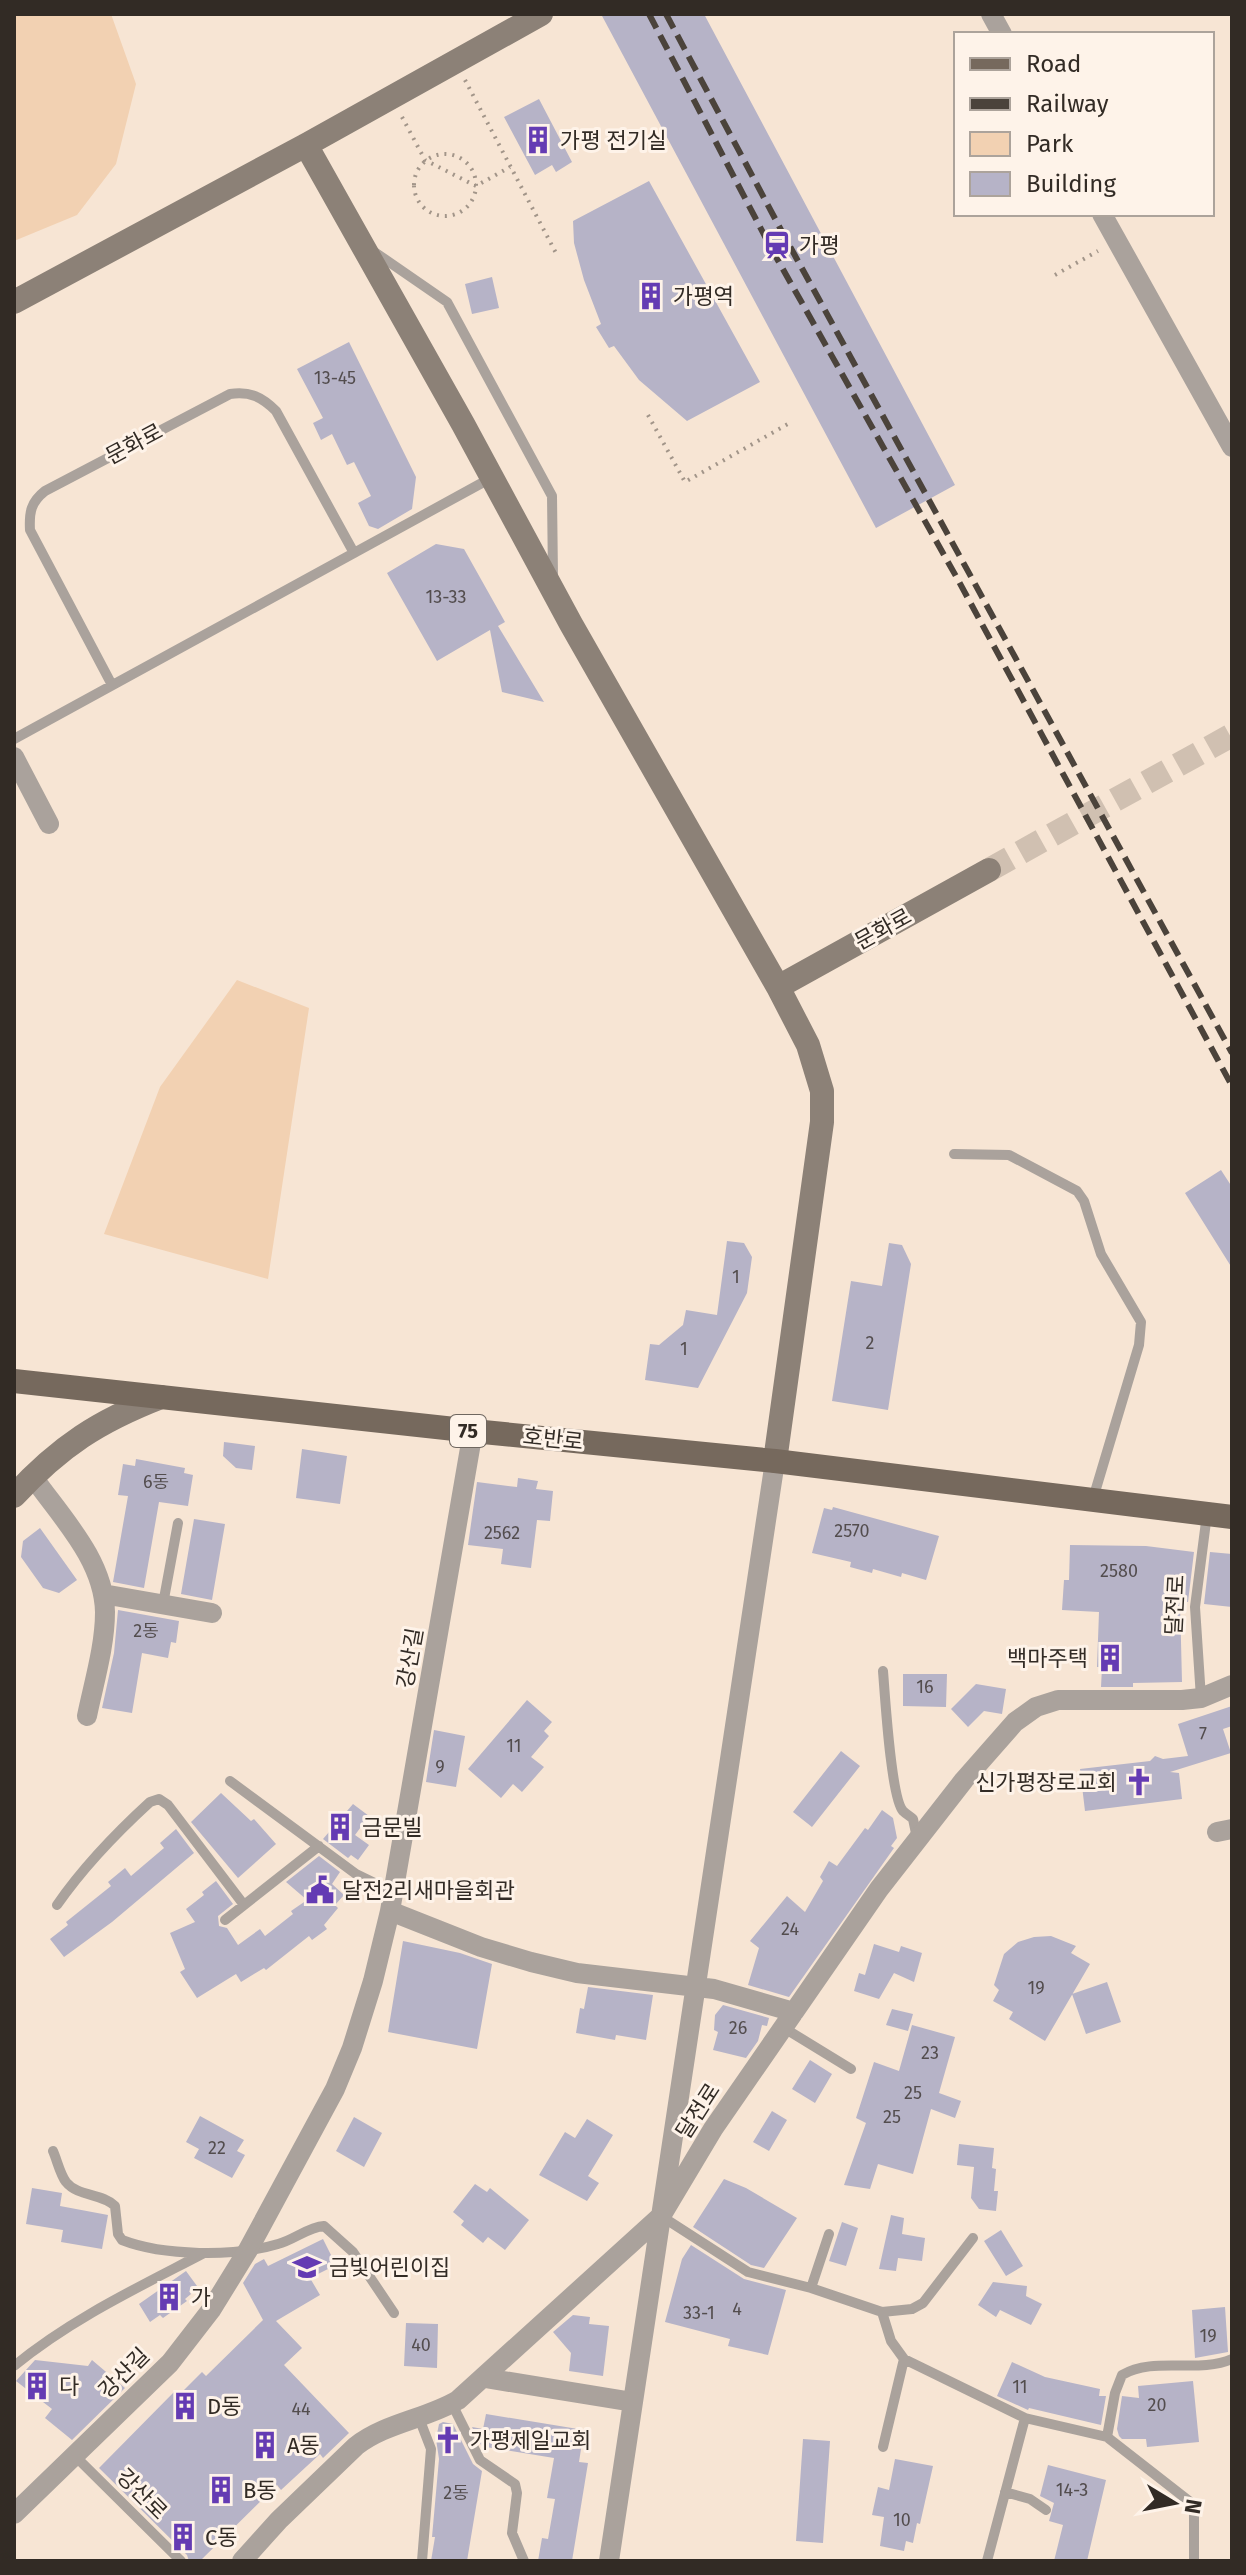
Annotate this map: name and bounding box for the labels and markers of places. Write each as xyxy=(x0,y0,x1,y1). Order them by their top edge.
building icon: 가평 전기실 xyxy=(523,125,553,155)
place label: 가평 전기실 xyxy=(560,127,667,154)
station icon: 가평 xyxy=(762,230,792,260)
place label: 가평 xyxy=(799,232,839,259)
building icon: 가평역 xyxy=(636,281,666,311)
place label: 가평역 xyxy=(673,283,734,310)
building icon: 백마주택 xyxy=(1095,1643,1125,1673)
place label: 백마주택 xyxy=(1007,1645,1088,1672)
church icon: 신가평장로교회 xyxy=(1124,1767,1154,1797)
place label: 신가평장로교회 xyxy=(975,1769,1117,1796)
building icon: 금문빌 xyxy=(325,1812,355,1842)
place label: 금문빌 xyxy=(362,1814,423,1841)
public building icon: 달전2리새마을회관 xyxy=(305,1875,335,1905)
place label: 달전2리새마을회관 xyxy=(342,1877,515,1904)
school or university icon: 금빛어린이집 xyxy=(292,2252,322,2282)
place label: 금빛어린이집 xyxy=(329,2254,450,2281)
building icon: 가 xyxy=(154,2282,184,2312)
place label: 가 xyxy=(191,2284,211,2311)
building icon: 다 xyxy=(22,2371,52,2401)
place label: 다 xyxy=(59,2373,79,2400)
building icon: D동 xyxy=(170,2391,200,2421)
place label: D동 xyxy=(207,2393,241,2420)
church icon: 가평제일교회 xyxy=(433,2425,463,2455)
place label: 가평제일교회 xyxy=(470,2427,591,2454)
building icon: A동 xyxy=(250,2430,280,2460)
place label: A동 xyxy=(287,2432,320,2459)
building icon: B동 xyxy=(206,2475,236,2505)
place label: B동 xyxy=(243,2477,277,2504)
building icon: C동 xyxy=(168,2522,198,2552)
place label: C동 xyxy=(205,2524,238,2551)

